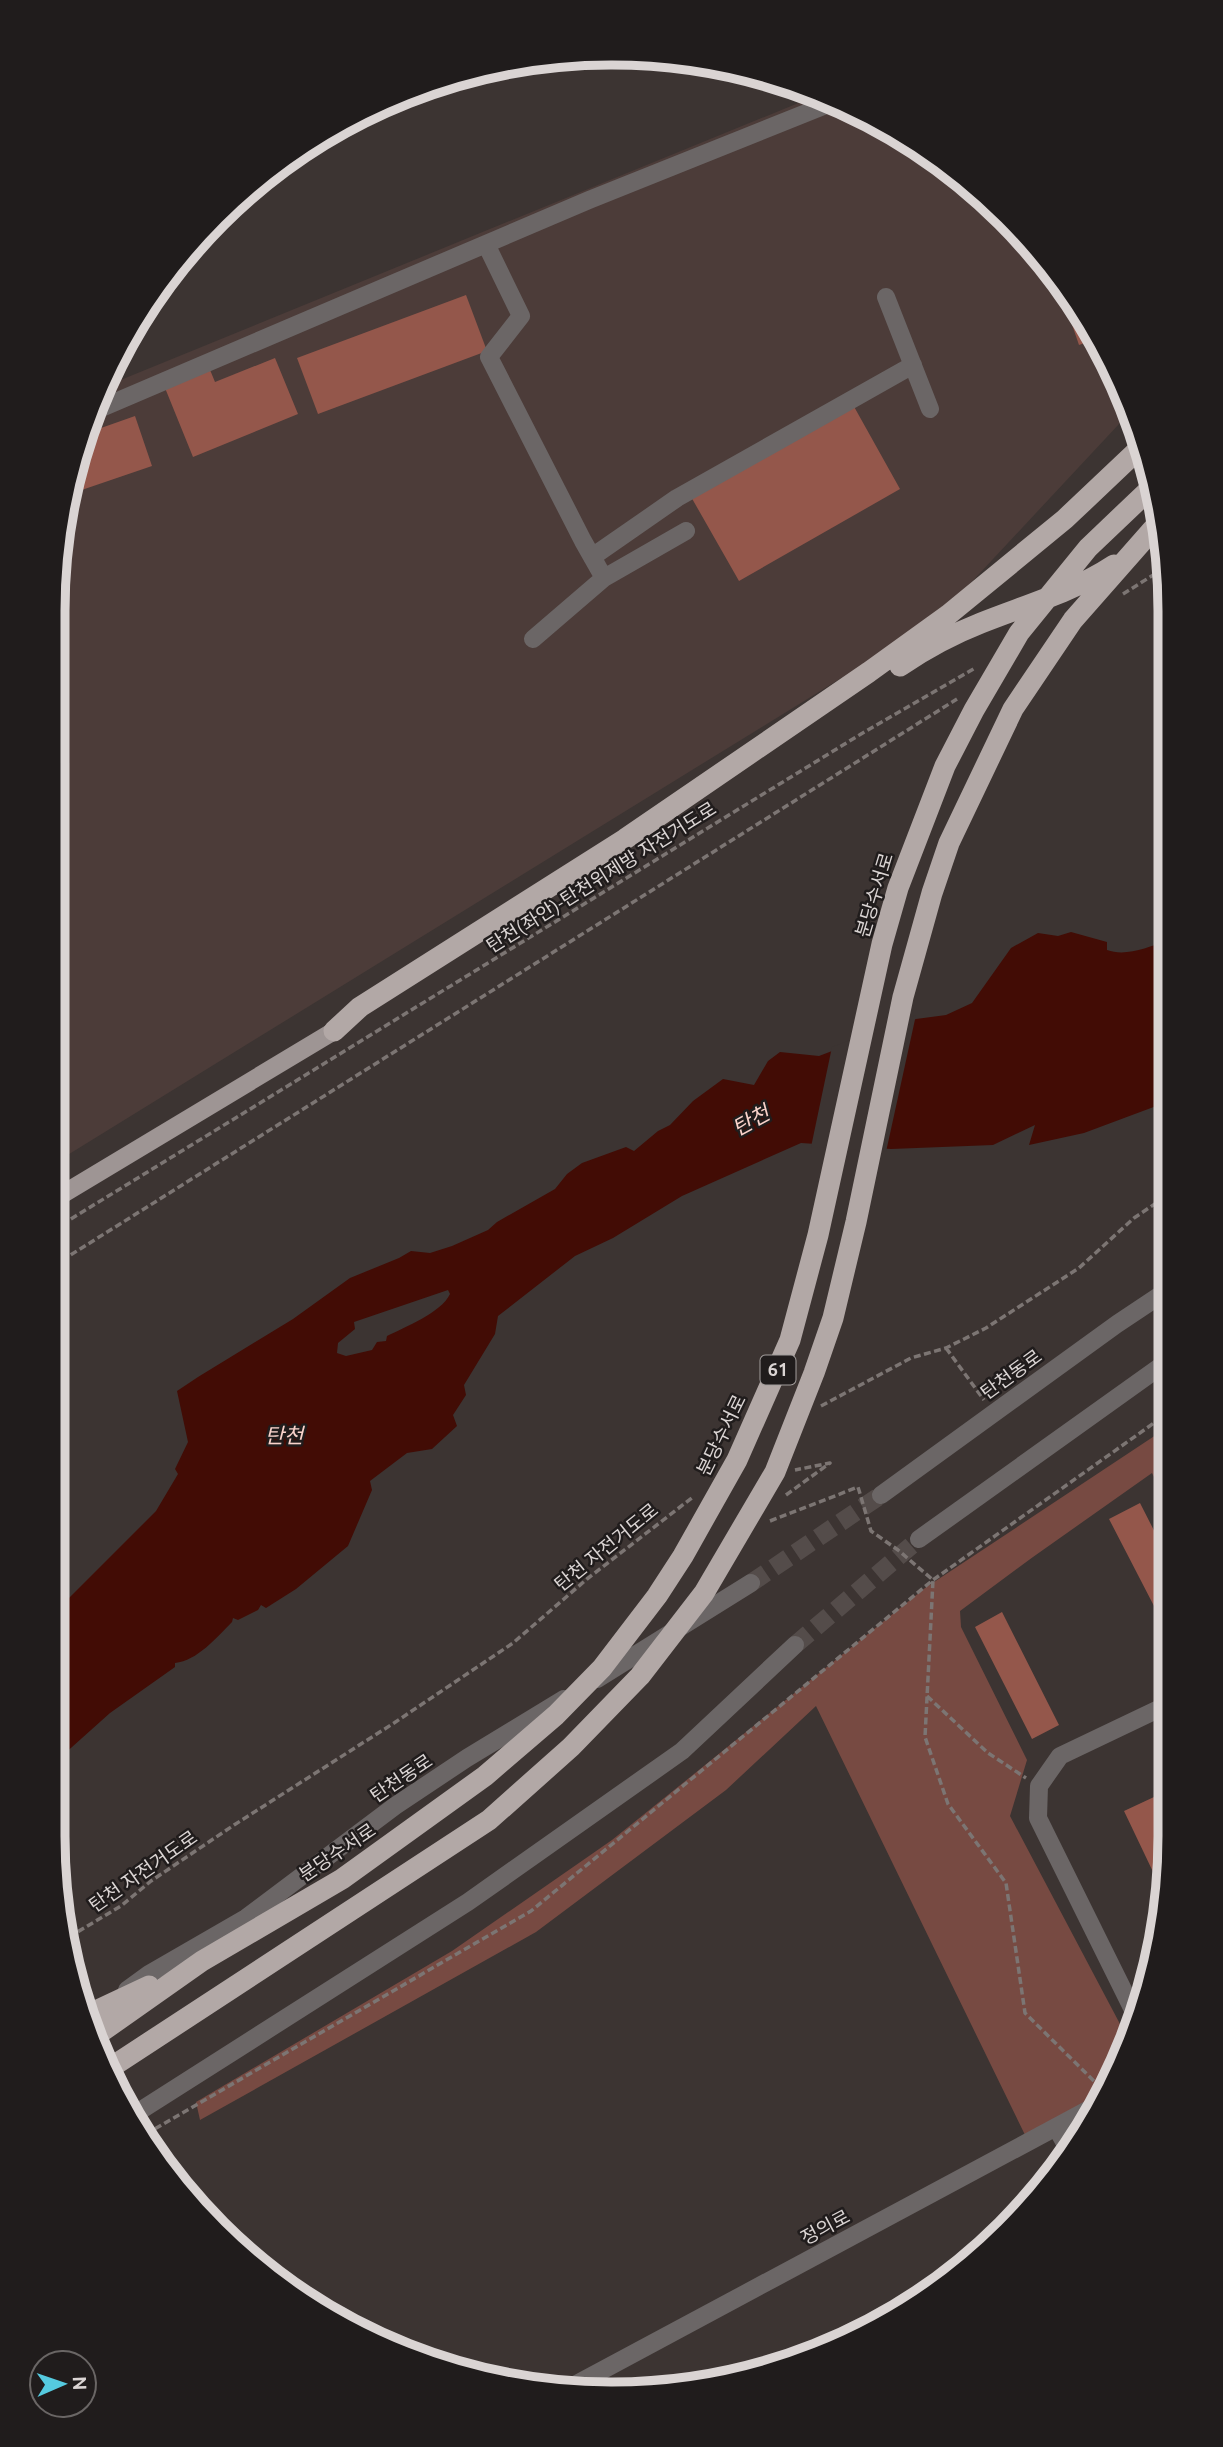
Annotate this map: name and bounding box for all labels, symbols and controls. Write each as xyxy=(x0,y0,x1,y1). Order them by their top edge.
street label: 탄천(좌안)-탄천위제방 자전거도로 xyxy=(482,797,720,957)
street label: 분당수서로 xyxy=(851,850,897,940)
water label: 탄천 xyxy=(728,1099,776,1140)
street label: 탄천동로 xyxy=(976,1345,1046,1403)
road number: 61 xyxy=(760,1356,796,1385)
street label: 분당수서로 xyxy=(692,1391,750,1479)
water label: 탄천 xyxy=(265,1423,306,1447)
street label: 탄천 자전거도로 xyxy=(550,1499,662,1595)
street label: 탄천동로 xyxy=(366,1749,436,1807)
street label: 분당수서로 xyxy=(295,1818,379,1886)
street label: 탄천 자전거도로 xyxy=(85,1826,201,1916)
street label: 정의로 xyxy=(797,2205,853,2249)
north arrow xyxy=(28,2349,98,2419)
text: N xyxy=(69,2376,91,2391)

